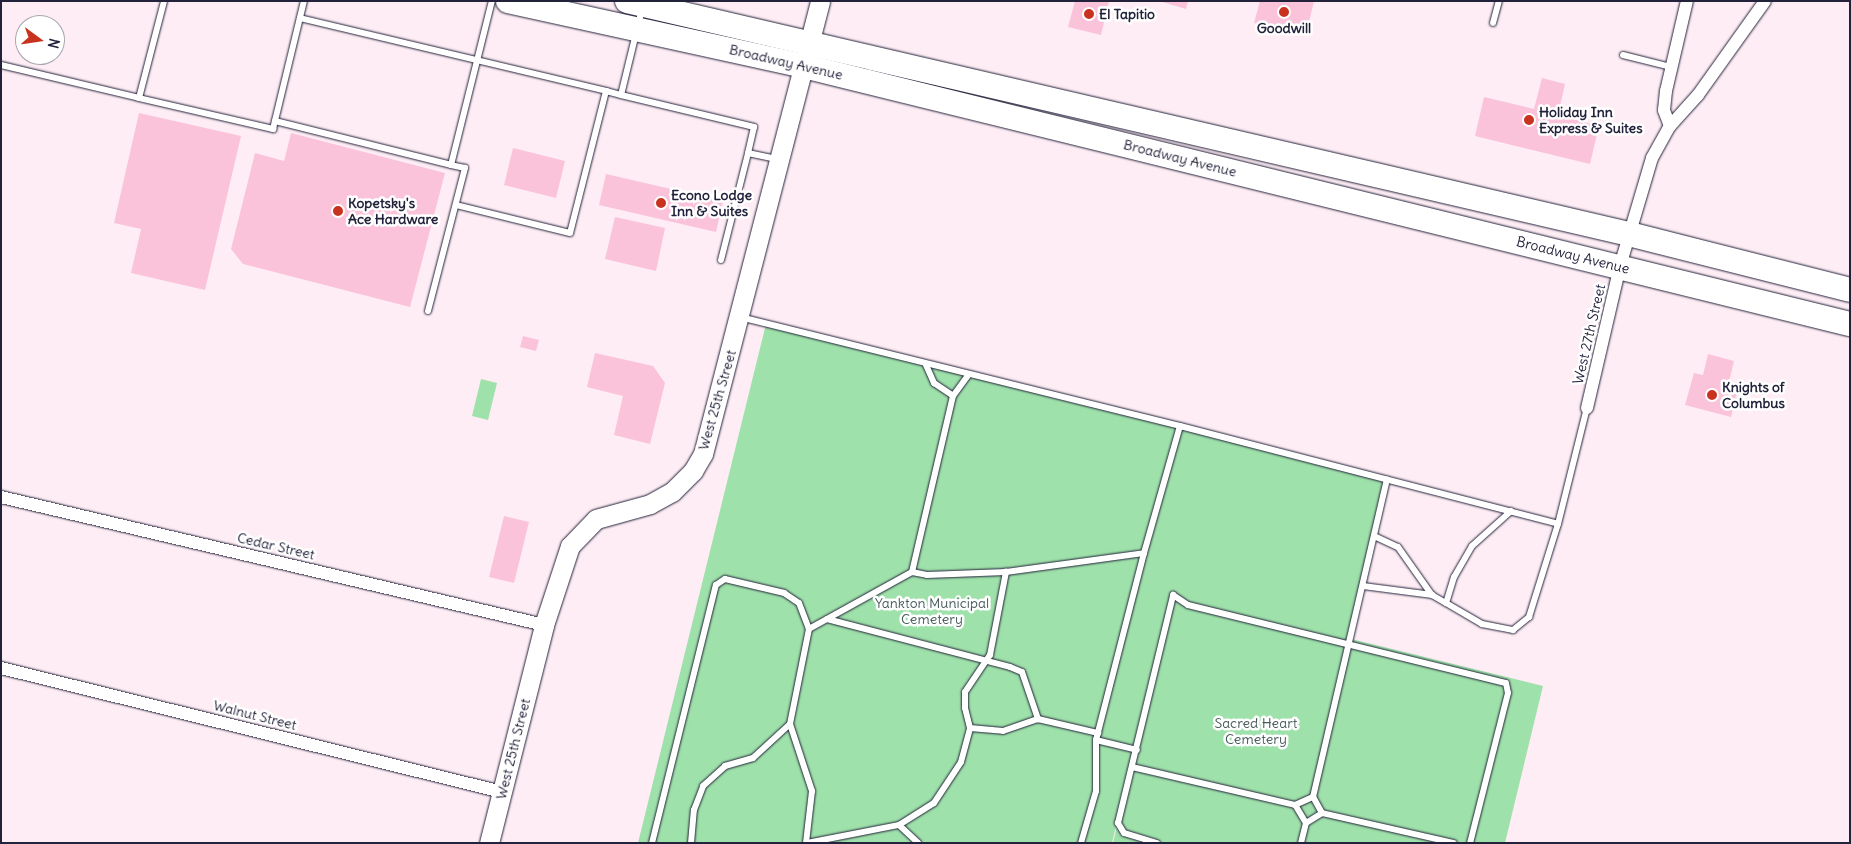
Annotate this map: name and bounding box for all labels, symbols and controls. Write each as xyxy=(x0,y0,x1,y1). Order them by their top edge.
place label: El Tapitio xyxy=(1099,6,1155,22)
marker: Goodwill xyxy=(1278,6,1290,18)
marker: El Tapitio xyxy=(1083,8,1095,20)
north arrow xyxy=(15,15,65,65)
place label: Goodwill xyxy=(1257,20,1311,36)
text: N xyxy=(44,37,63,50)
street label: Broadway Avenue xyxy=(728,41,844,83)
place label: Holiday Inn Express & Suites xyxy=(1539,104,1643,136)
marker: Holiday Inn Express & Suites xyxy=(1523,114,1535,126)
street label: Broadway Avenue xyxy=(1122,136,1238,180)
place label: Econo Lodge Inn & Suites xyxy=(671,187,752,220)
place label: Kopetsky's Ace Hardware xyxy=(348,195,438,228)
marker: Econo Lodge Inn & Suites xyxy=(655,197,667,209)
marker: Kopetsky's Ace Hardware xyxy=(332,205,344,217)
street label: Broadway Avenue xyxy=(1515,233,1631,277)
street label: West 27th Street xyxy=(1569,282,1609,386)
street label: West 25th Street xyxy=(695,348,739,452)
place label: Knights of Columbus xyxy=(1722,379,1785,412)
marker: Knights of Columbus xyxy=(1706,389,1718,401)
street label: Cedar Street xyxy=(236,529,316,563)
park label: Yankton Municipal Cemetery xyxy=(875,595,989,628)
street label: Walnut Street xyxy=(212,697,298,733)
street label: West 25th Street xyxy=(492,697,534,801)
park label: Sacred Heart Cemetery xyxy=(1214,715,1298,748)

